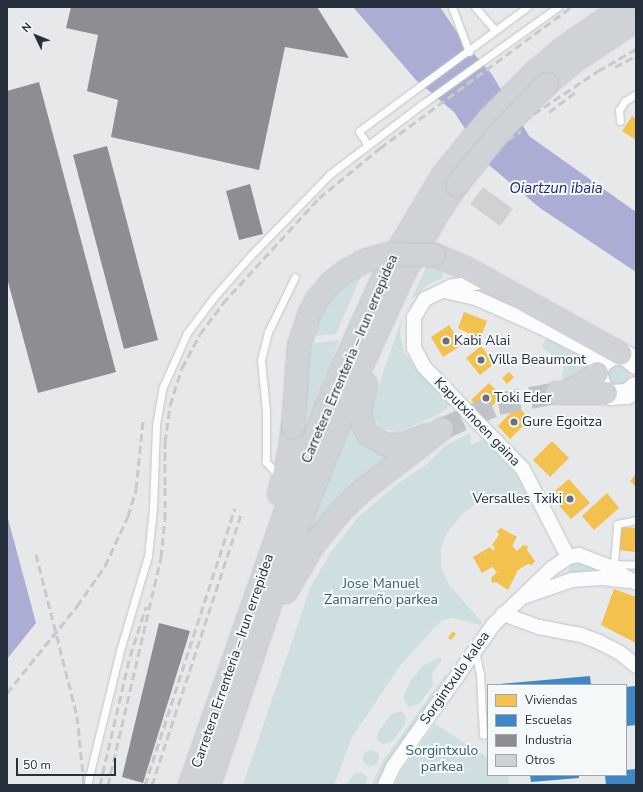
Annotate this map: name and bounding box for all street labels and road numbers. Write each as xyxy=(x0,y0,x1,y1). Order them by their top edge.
street label: Carretera Errenteria – Irun errepidea xyxy=(298,252,402,466)
street label: Kaputxinoen gaina xyxy=(430,374,524,470)
street label: Carretera Errenteria – Irun errepidea xyxy=(188,552,278,770)
street label: Sorgintxulo kalea xyxy=(417,628,493,728)

